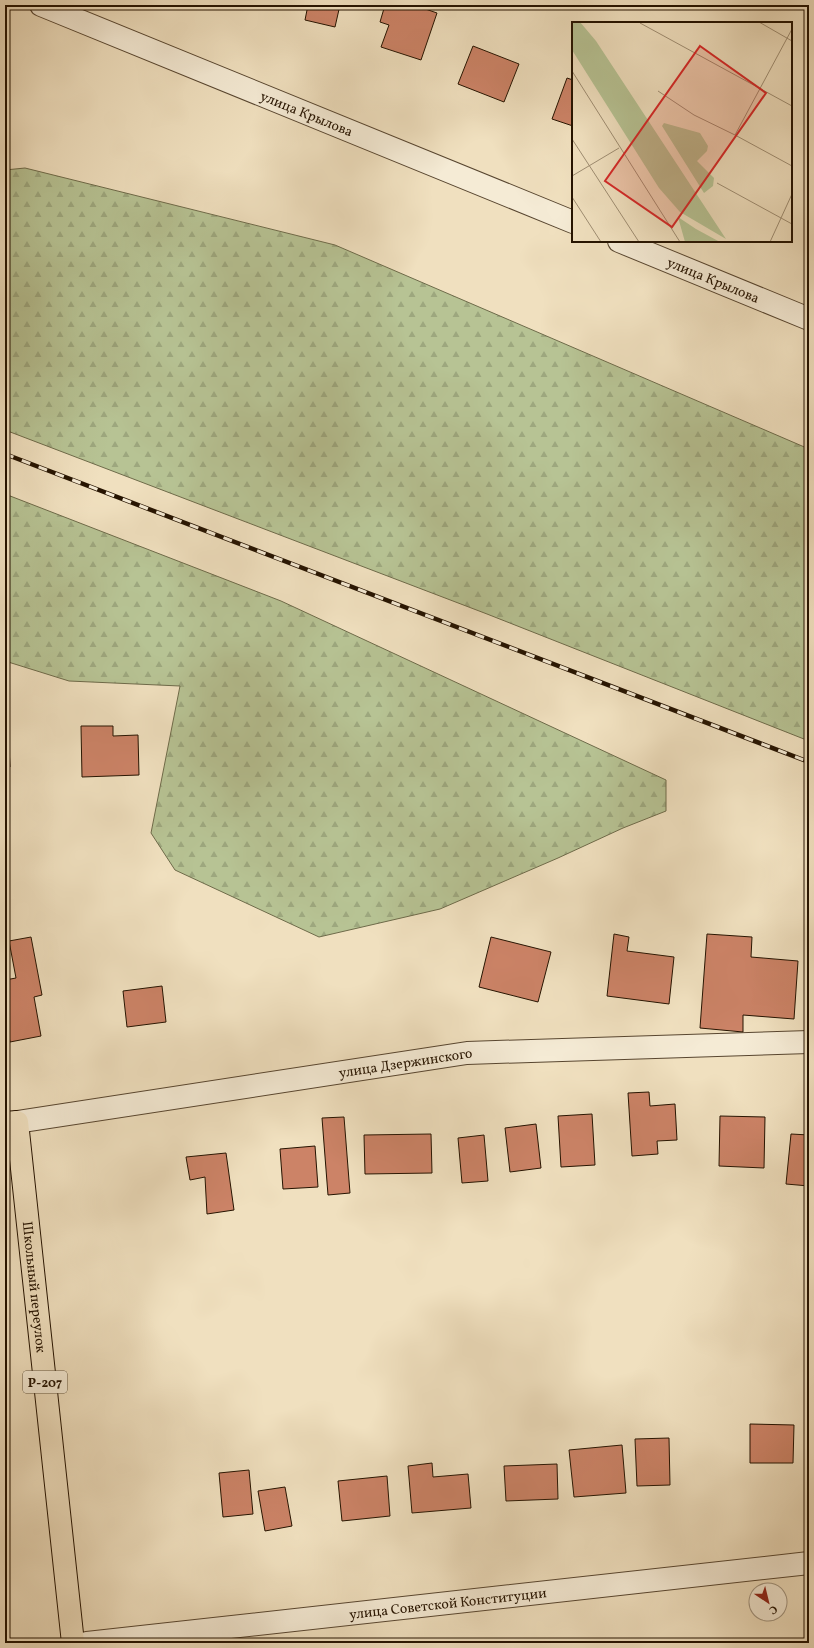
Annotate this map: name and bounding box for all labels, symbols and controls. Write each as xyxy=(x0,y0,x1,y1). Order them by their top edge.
inset map xyxy=(572,22,792,242)
street label: улица Крылова xyxy=(257,87,355,142)
street label: улица Крылова xyxy=(664,254,762,309)
street label: улица Дзержинского xyxy=(337,1045,473,1084)
street label: Школьный переулок xyxy=(17,1220,50,1354)
road number: Р-207 xyxy=(23,1371,67,1393)
north arrow xyxy=(748,1582,788,1622)
street label: улица Советской Конституции xyxy=(348,1584,548,1625)
text: С xyxy=(766,1601,780,1617)

